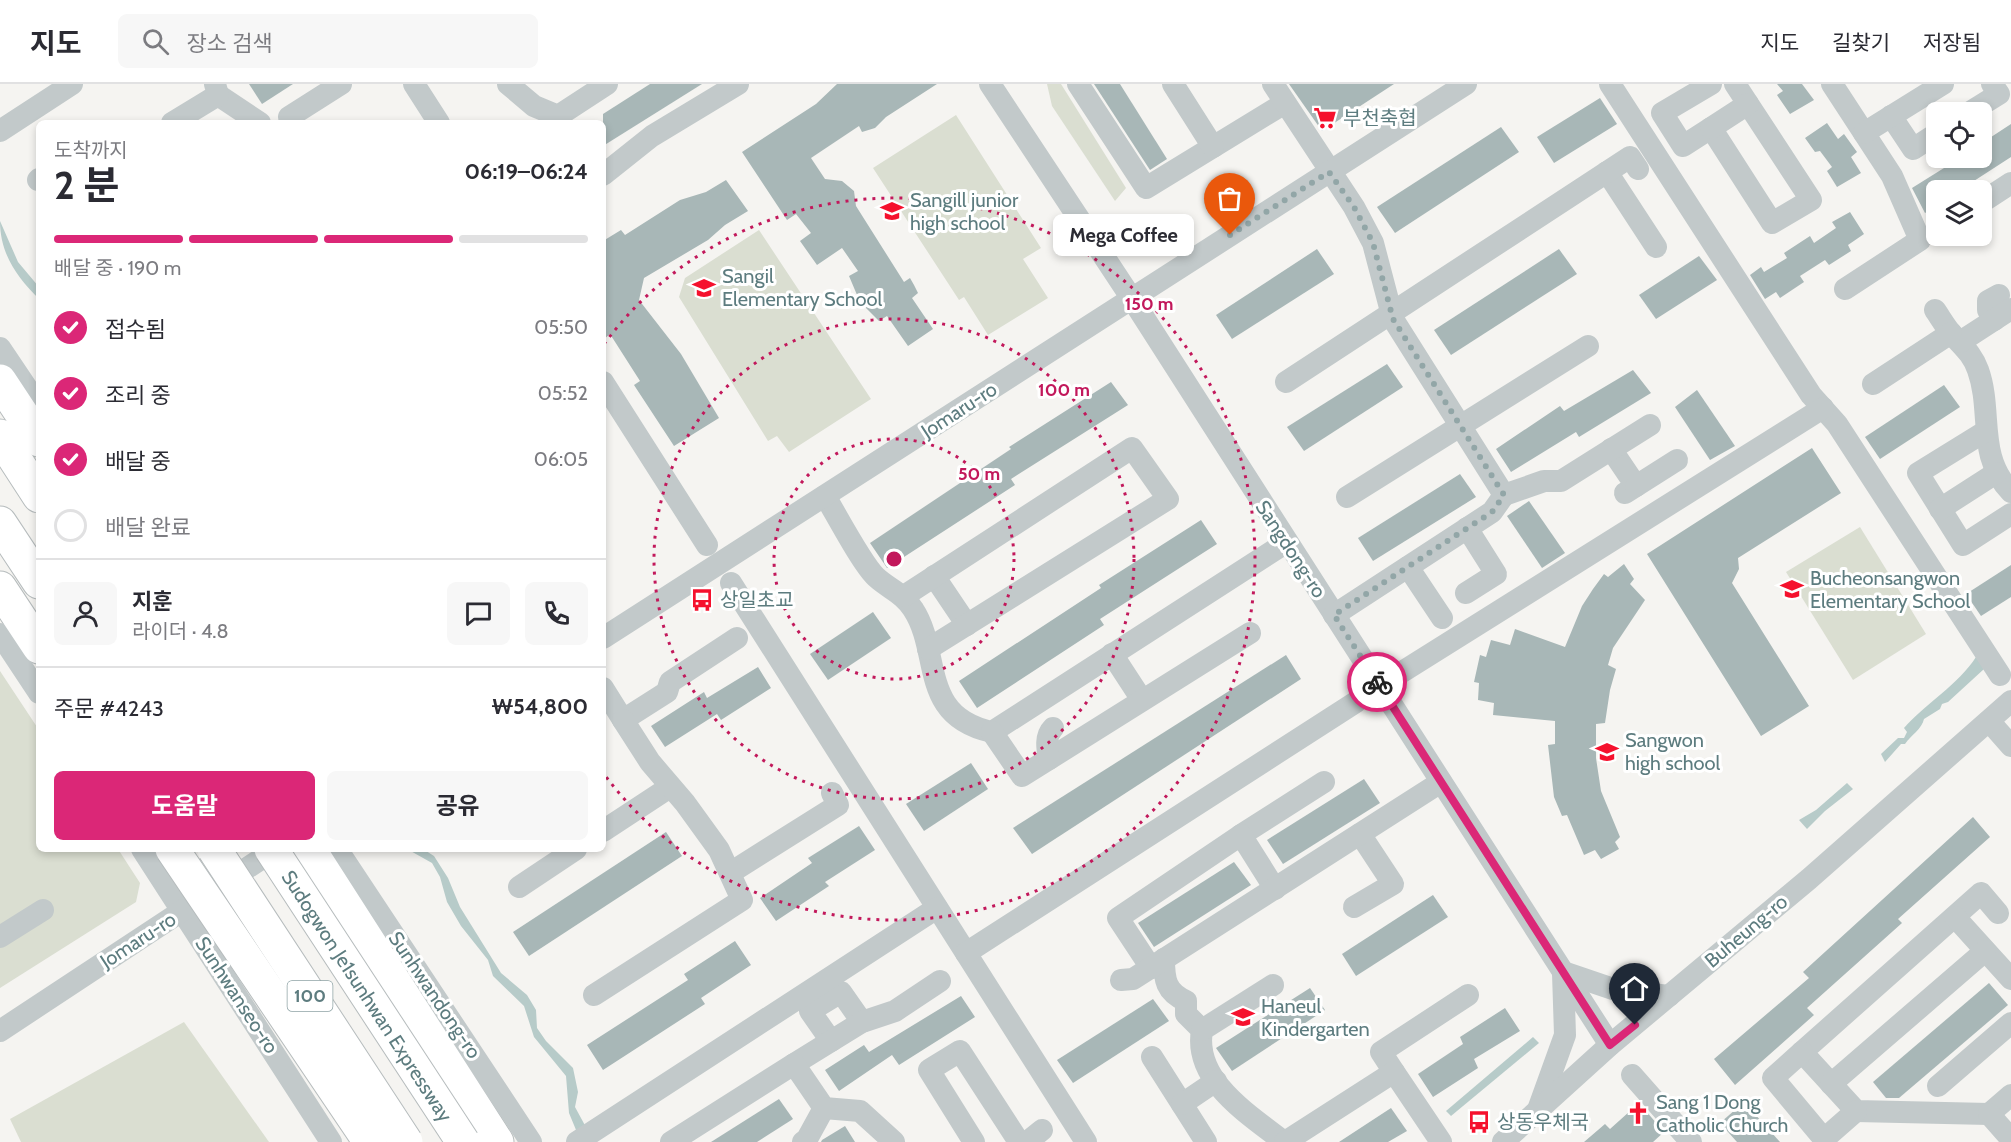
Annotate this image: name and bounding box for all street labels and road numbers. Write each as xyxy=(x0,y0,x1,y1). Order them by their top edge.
street label: Jomaru-ro xyxy=(916,377,1001,444)
street label: Sangdong-ro xyxy=(1251,496,1331,602)
street label: Sudogwon Je1sunhwan Expressway xyxy=(277,866,457,1126)
street label: Buheung-ro xyxy=(1700,889,1792,973)
street label: Jomaru-ro xyxy=(95,907,180,974)
street label: Sunhwandong-ro xyxy=(384,927,486,1063)
street label: Sunhwanseo-ro xyxy=(190,932,284,1058)
road number: 100 xyxy=(288,981,332,1011)

